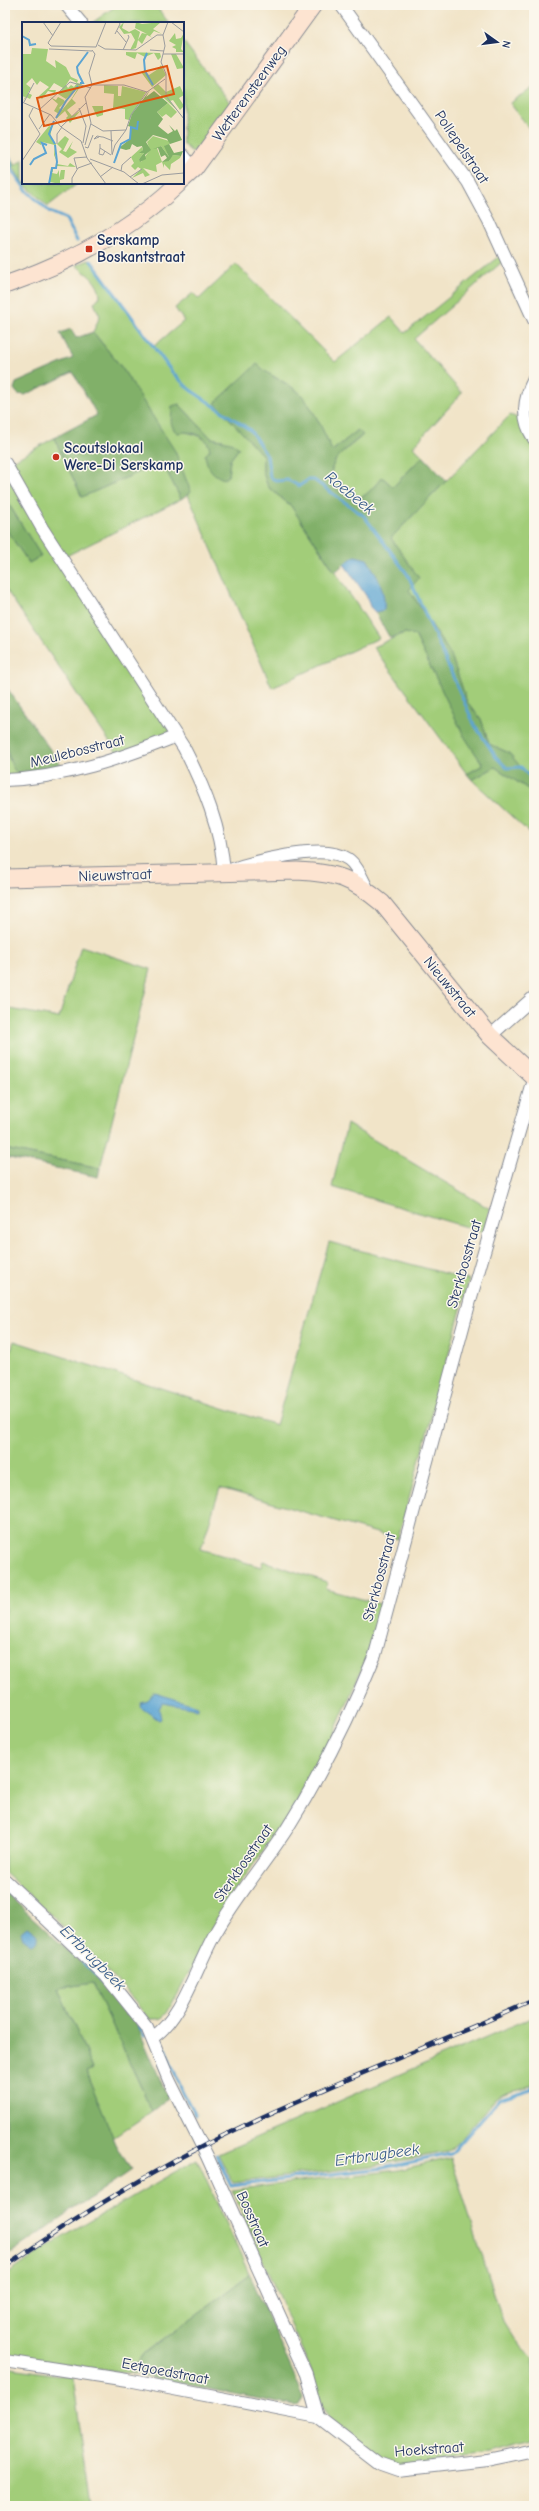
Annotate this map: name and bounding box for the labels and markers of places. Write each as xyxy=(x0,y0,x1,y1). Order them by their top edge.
place label: Serskamp Boskantstraat xyxy=(97,231,186,266)
marker: Serskamp Boskantstraat xyxy=(84,244,94,254)
place label: Scoutslokaal Were-Di Serskamp xyxy=(64,439,183,474)
marker: Scoutslokaal Were-Di Serskamp xyxy=(51,452,61,462)

